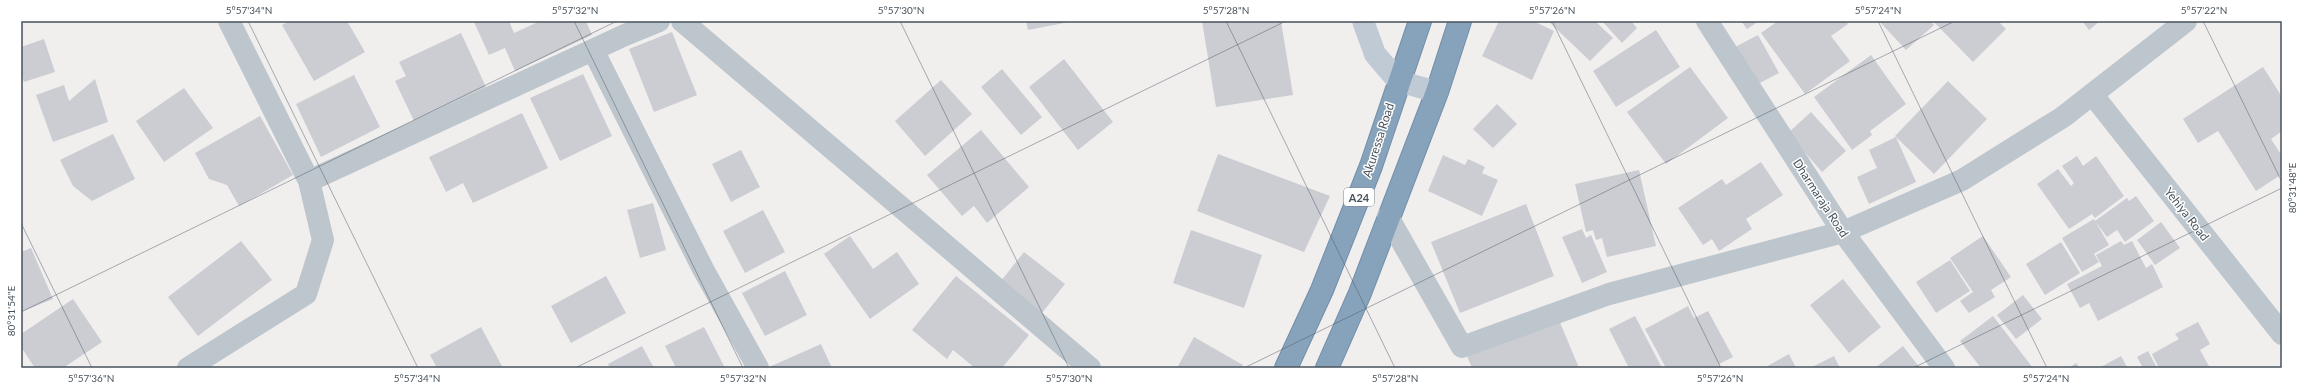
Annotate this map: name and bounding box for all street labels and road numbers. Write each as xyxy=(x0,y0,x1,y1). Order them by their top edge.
street label: Akuressa Road xyxy=(1359,101,1397,179)
street label: Dharmaraja Road xyxy=(1790,156,1852,240)
street label: Yehiya Road xyxy=(2161,184,2213,244)
road number: A24 xyxy=(1344,188,1374,206)

